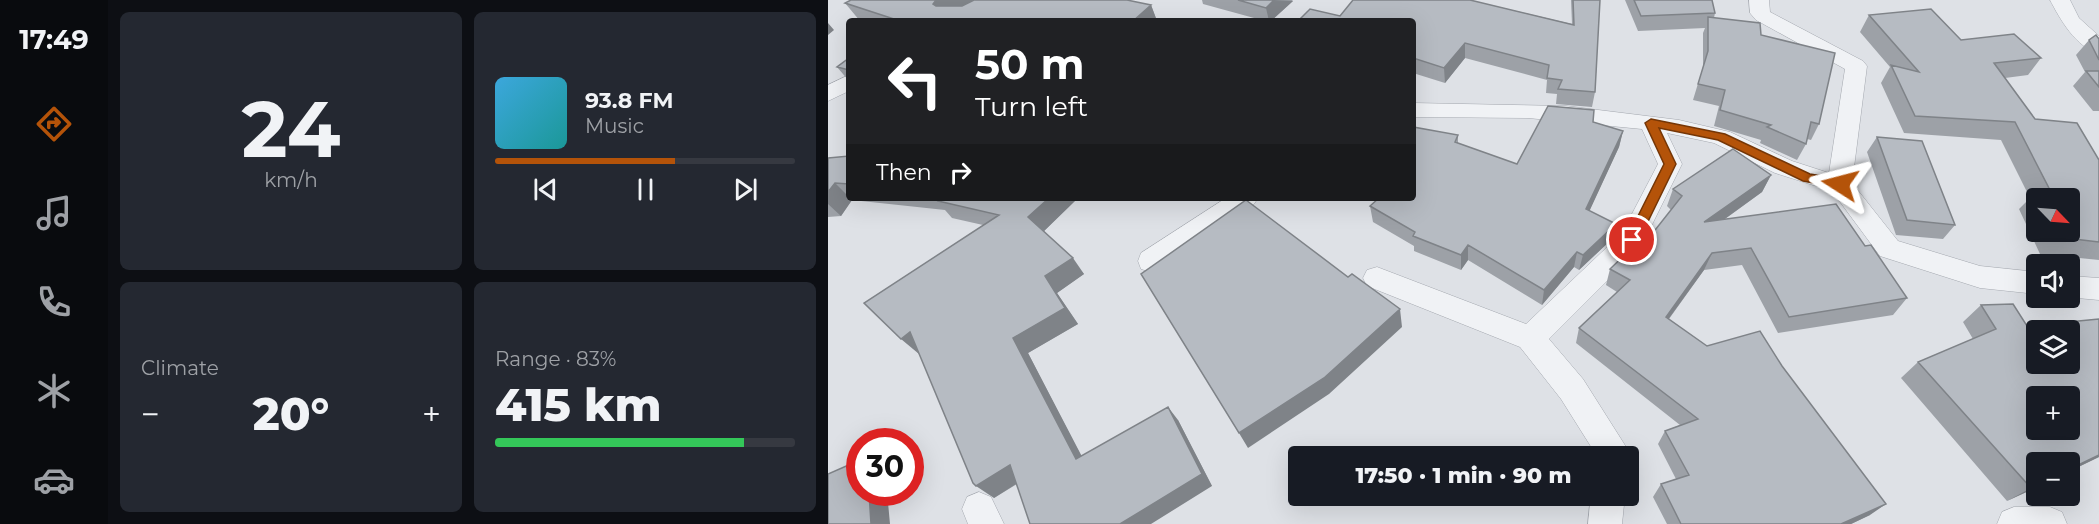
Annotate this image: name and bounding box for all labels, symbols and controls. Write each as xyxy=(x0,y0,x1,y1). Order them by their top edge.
text: 17:49 xyxy=(19,23,89,56)
text: 50 m xyxy=(975,38,1084,90)
icon: left xyxy=(876,42,954,120)
text: 24 xyxy=(242,81,340,177)
text: 93.8 FM xyxy=(585,87,674,114)
text: Turn left xyxy=(975,90,1088,123)
icon: directions xyxy=(33,103,75,145)
text: Music xyxy=(585,114,644,138)
position arrow xyxy=(1808,152,1872,216)
icon: right xyxy=(944,156,977,189)
text: Then xyxy=(876,159,932,186)
text: km/h xyxy=(264,168,318,192)
icon: previous xyxy=(529,173,562,206)
icon: pause xyxy=(629,173,662,206)
icon: next xyxy=(729,173,762,206)
north arrow xyxy=(2026,188,2080,242)
map controls xyxy=(2026,188,2080,506)
icon: music xyxy=(33,192,75,234)
pin xyxy=(1606,214,1657,265)
icon: arrive xyxy=(1615,223,1648,256)
button: sound xyxy=(2026,254,2080,308)
icon: phone xyxy=(33,281,75,323)
button: layers xyxy=(2026,320,2080,374)
text: Range · 83% xyxy=(495,347,616,371)
text: Climate xyxy=(141,356,219,380)
icon: climate xyxy=(33,370,75,412)
text: 415 km xyxy=(495,377,661,432)
text: 20° xyxy=(253,386,329,441)
button: + xyxy=(2026,386,2080,440)
text: − xyxy=(141,394,160,434)
text: + xyxy=(422,394,441,434)
speed limit sign: 30 xyxy=(846,428,924,506)
button: − xyxy=(2026,452,2080,506)
icon: car xyxy=(33,459,75,501)
text: 17:50 · 1 min · 90 m xyxy=(1355,462,1572,489)

